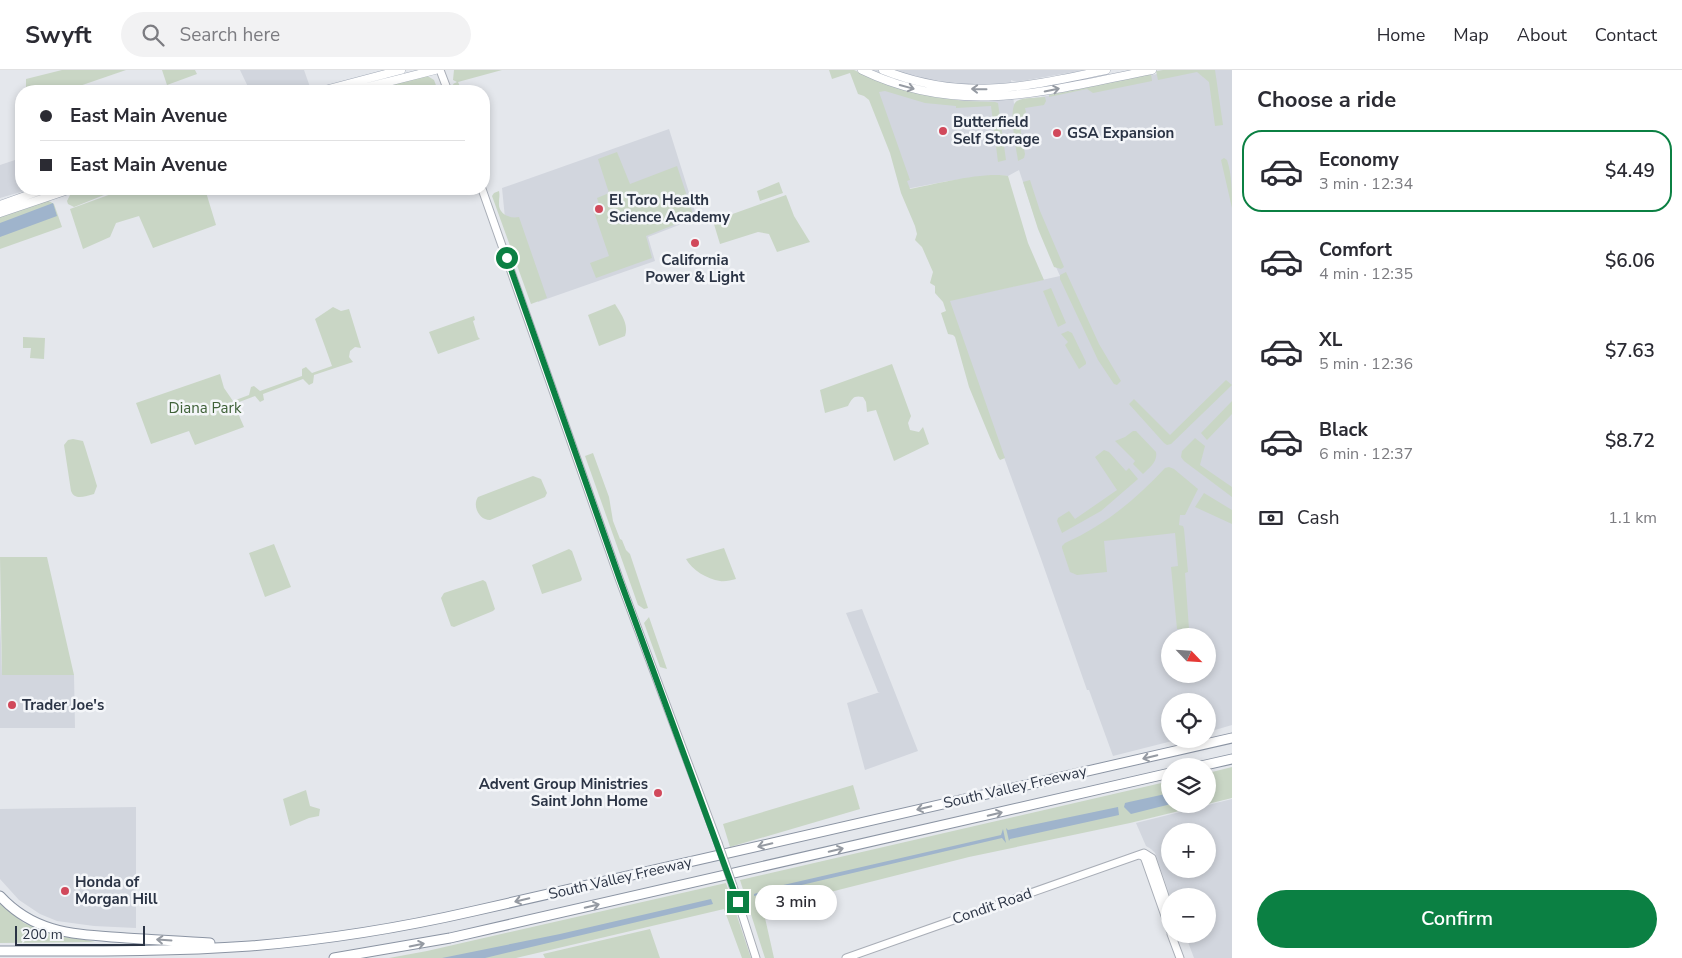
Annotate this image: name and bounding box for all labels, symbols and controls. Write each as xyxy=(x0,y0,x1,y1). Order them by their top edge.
search box xyxy=(121,12,471,57)
text: Swyft xyxy=(25,19,91,51)
icon: search xyxy=(139,21,167,49)
text: Search here xyxy=(179,22,280,48)
text: Home xyxy=(1377,23,1425,47)
text: Map xyxy=(1453,23,1489,47)
text: About xyxy=(1517,23,1567,47)
text: Contact xyxy=(1595,23,1657,47)
one-way arrow xyxy=(899,83,915,92)
one-way arrow xyxy=(971,84,987,94)
one-way arrow xyxy=(1044,85,1060,94)
text: Choose a ride xyxy=(1257,85,1396,115)
text: East Main Avenue xyxy=(70,103,227,129)
place label: Butterfield Self Storage xyxy=(953,112,1040,149)
place label: GSA Expansion xyxy=(1067,123,1174,143)
marker: Butterfield Self Storage xyxy=(937,125,949,137)
marker: GSA Expansion xyxy=(1051,127,1063,139)
text: Economy xyxy=(1319,147,1399,173)
icon: car xyxy=(1259,149,1304,194)
text: East Main Avenue xyxy=(70,152,227,178)
text: $4.49 xyxy=(1605,158,1655,184)
text: 3 min · 12:34 xyxy=(1319,173,1413,195)
place label: El Toro Health Science Academy xyxy=(609,190,730,227)
marker: El Toro Health Science Academy xyxy=(593,203,605,215)
marker: California Power & Light xyxy=(689,237,701,249)
text: Comfort xyxy=(1319,237,1392,263)
icon: car xyxy=(1259,239,1304,284)
route start xyxy=(496,247,518,269)
text: $6.06 xyxy=(1605,248,1655,274)
place label: California Power & Light xyxy=(645,250,745,287)
text: 4 min · 12:35 xyxy=(1319,263,1413,285)
text: XL xyxy=(1319,327,1342,353)
icon: car xyxy=(1259,329,1304,374)
text: $7.63 xyxy=(1605,338,1655,364)
text: 5 min · 12:36 xyxy=(1319,353,1413,375)
park label: Diana Park xyxy=(169,398,242,418)
text: Black xyxy=(1319,417,1368,443)
icon: car xyxy=(1259,419,1304,464)
text: $8.72 xyxy=(1605,428,1655,454)
text: 6 min · 12:37 xyxy=(1319,443,1413,465)
icon: cash xyxy=(1257,504,1285,532)
text: Cash xyxy=(1297,505,1339,531)
text: 1.1 km xyxy=(1608,507,1657,529)
north arrow xyxy=(1161,628,1216,682)
map controls xyxy=(1161,628,1216,943)
button: locate xyxy=(1161,693,1216,748)
place label: Trader Joe's xyxy=(22,695,104,715)
marker: Trader Joe's xyxy=(6,699,18,711)
one-way arrow xyxy=(1143,752,1159,762)
button: layers xyxy=(1161,758,1216,813)
street label: South Valley Freeway xyxy=(941,761,1089,813)
place label: Advent Group Ministries Saint John Home xyxy=(479,774,648,811)
marker: Advent Group Ministries Saint John Home xyxy=(652,787,664,799)
one-way arrow xyxy=(916,804,932,813)
one-way arrow xyxy=(986,809,1002,818)
button: + xyxy=(1161,823,1216,878)
one-way arrow xyxy=(758,841,774,850)
one-way arrow xyxy=(828,845,844,854)
street label: South Valley Freeway xyxy=(546,852,694,904)
place label: Honda of Morgan Hill xyxy=(75,872,158,909)
street label: Condit Road xyxy=(950,883,1034,929)
callout: 3 min xyxy=(756,884,838,920)
marker: Honda of Morgan Hill xyxy=(59,885,71,897)
button: − xyxy=(1161,888,1216,943)
button: Confirm xyxy=(1257,890,1657,948)
route end xyxy=(727,891,749,913)
text: 3 min xyxy=(776,891,816,913)
one-way arrow xyxy=(514,896,530,905)
one-way arrow xyxy=(584,901,600,910)
scale bar xyxy=(15,923,145,946)
text: 200 m xyxy=(22,925,63,944)
one-way arrow xyxy=(157,936,173,945)
one-way arrow xyxy=(408,939,424,949)

